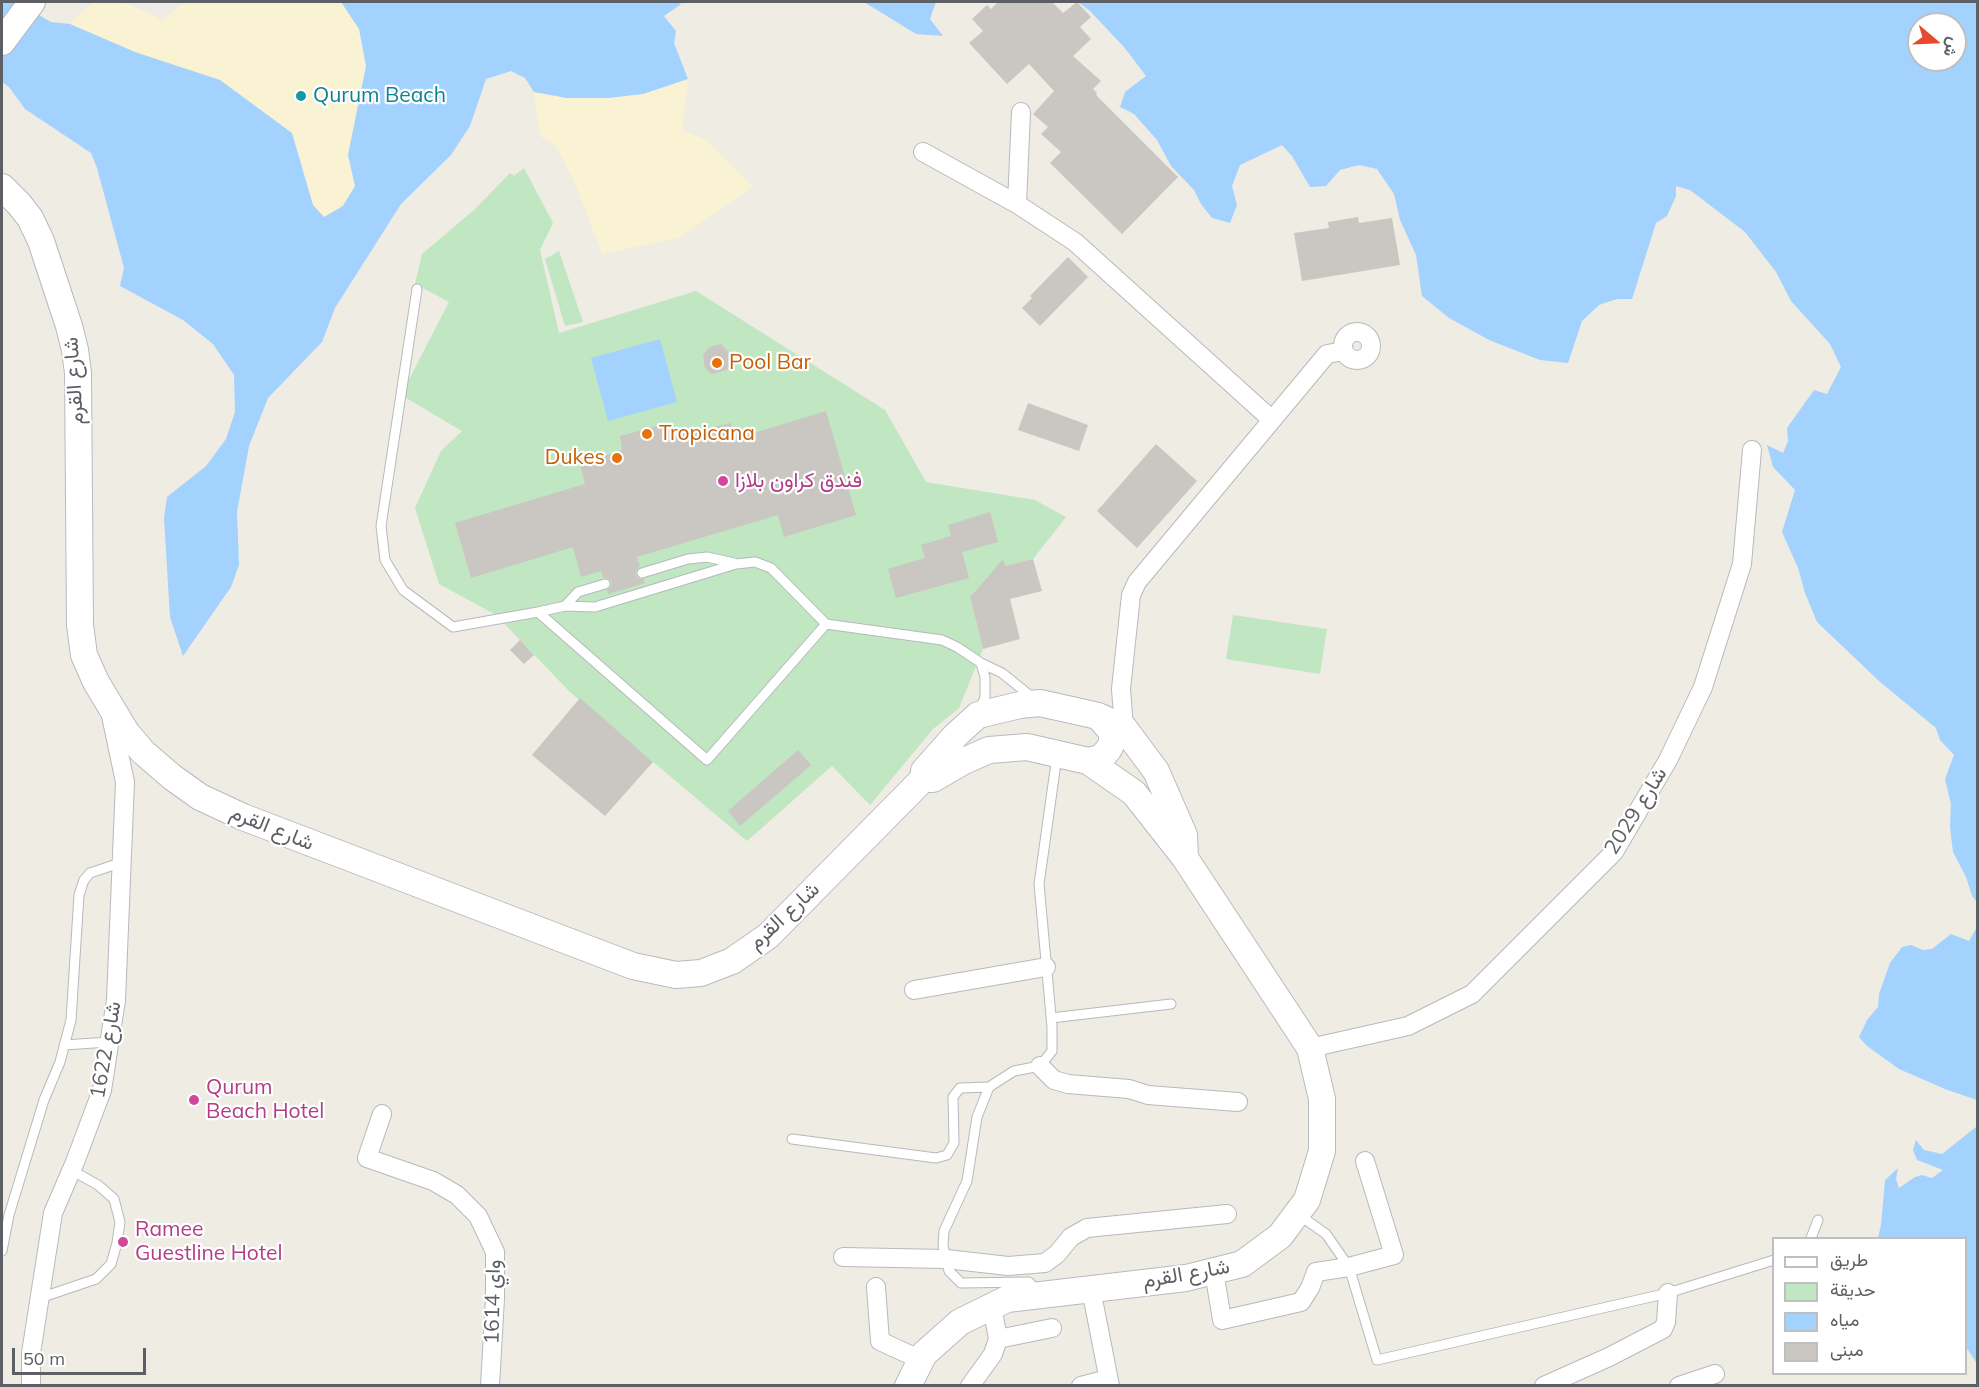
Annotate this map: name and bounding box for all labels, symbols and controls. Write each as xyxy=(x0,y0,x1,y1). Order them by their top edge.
north arrow xyxy=(1907,12,1967,72)
text: ش xyxy=(1940,35,1965,60)
place label: Qurum Beach xyxy=(313,83,446,109)
marker: Qurum Beach xyxy=(294,89,308,103)
street label: شارع القرم xyxy=(58,336,90,426)
place label: Pool Bar xyxy=(729,350,811,376)
marker: Pool Bar xyxy=(710,356,724,370)
place label: Tropicana xyxy=(659,421,755,447)
marker: Tropicana xyxy=(640,427,654,441)
place label: Dukes xyxy=(545,445,605,471)
marker: Dukes xyxy=(610,451,624,465)
place label: فندق كراون بلازا xyxy=(735,468,862,494)
marker: فندق كراون بلازا xyxy=(716,474,730,488)
street label: 2029 شارع xyxy=(1599,763,1673,859)
street label: شارع القرم xyxy=(226,800,318,856)
street label: شارع القرم xyxy=(743,877,825,955)
street label: 1622 شارع xyxy=(85,999,127,1101)
place label: Qurum Beach Hotel xyxy=(206,1075,324,1125)
marker: Qurum Beach Hotel xyxy=(187,1093,201,1107)
place label: Ramee Guestline Hotel xyxy=(135,1217,282,1267)
marker: Ramee Guestline Hotel xyxy=(116,1235,130,1249)
legend xyxy=(1772,1237,1967,1375)
text: طريق xyxy=(1830,1248,1868,1271)
street label: شارع القرم xyxy=(1140,1254,1232,1294)
street label: واي 1614 xyxy=(480,1259,506,1345)
text: حديقة xyxy=(1830,1278,1876,1301)
text: مياه xyxy=(1830,1308,1859,1331)
scale bar xyxy=(15,1336,148,1374)
text: مبنى xyxy=(1830,1338,1864,1361)
text: 50 m xyxy=(23,1347,65,1370)

